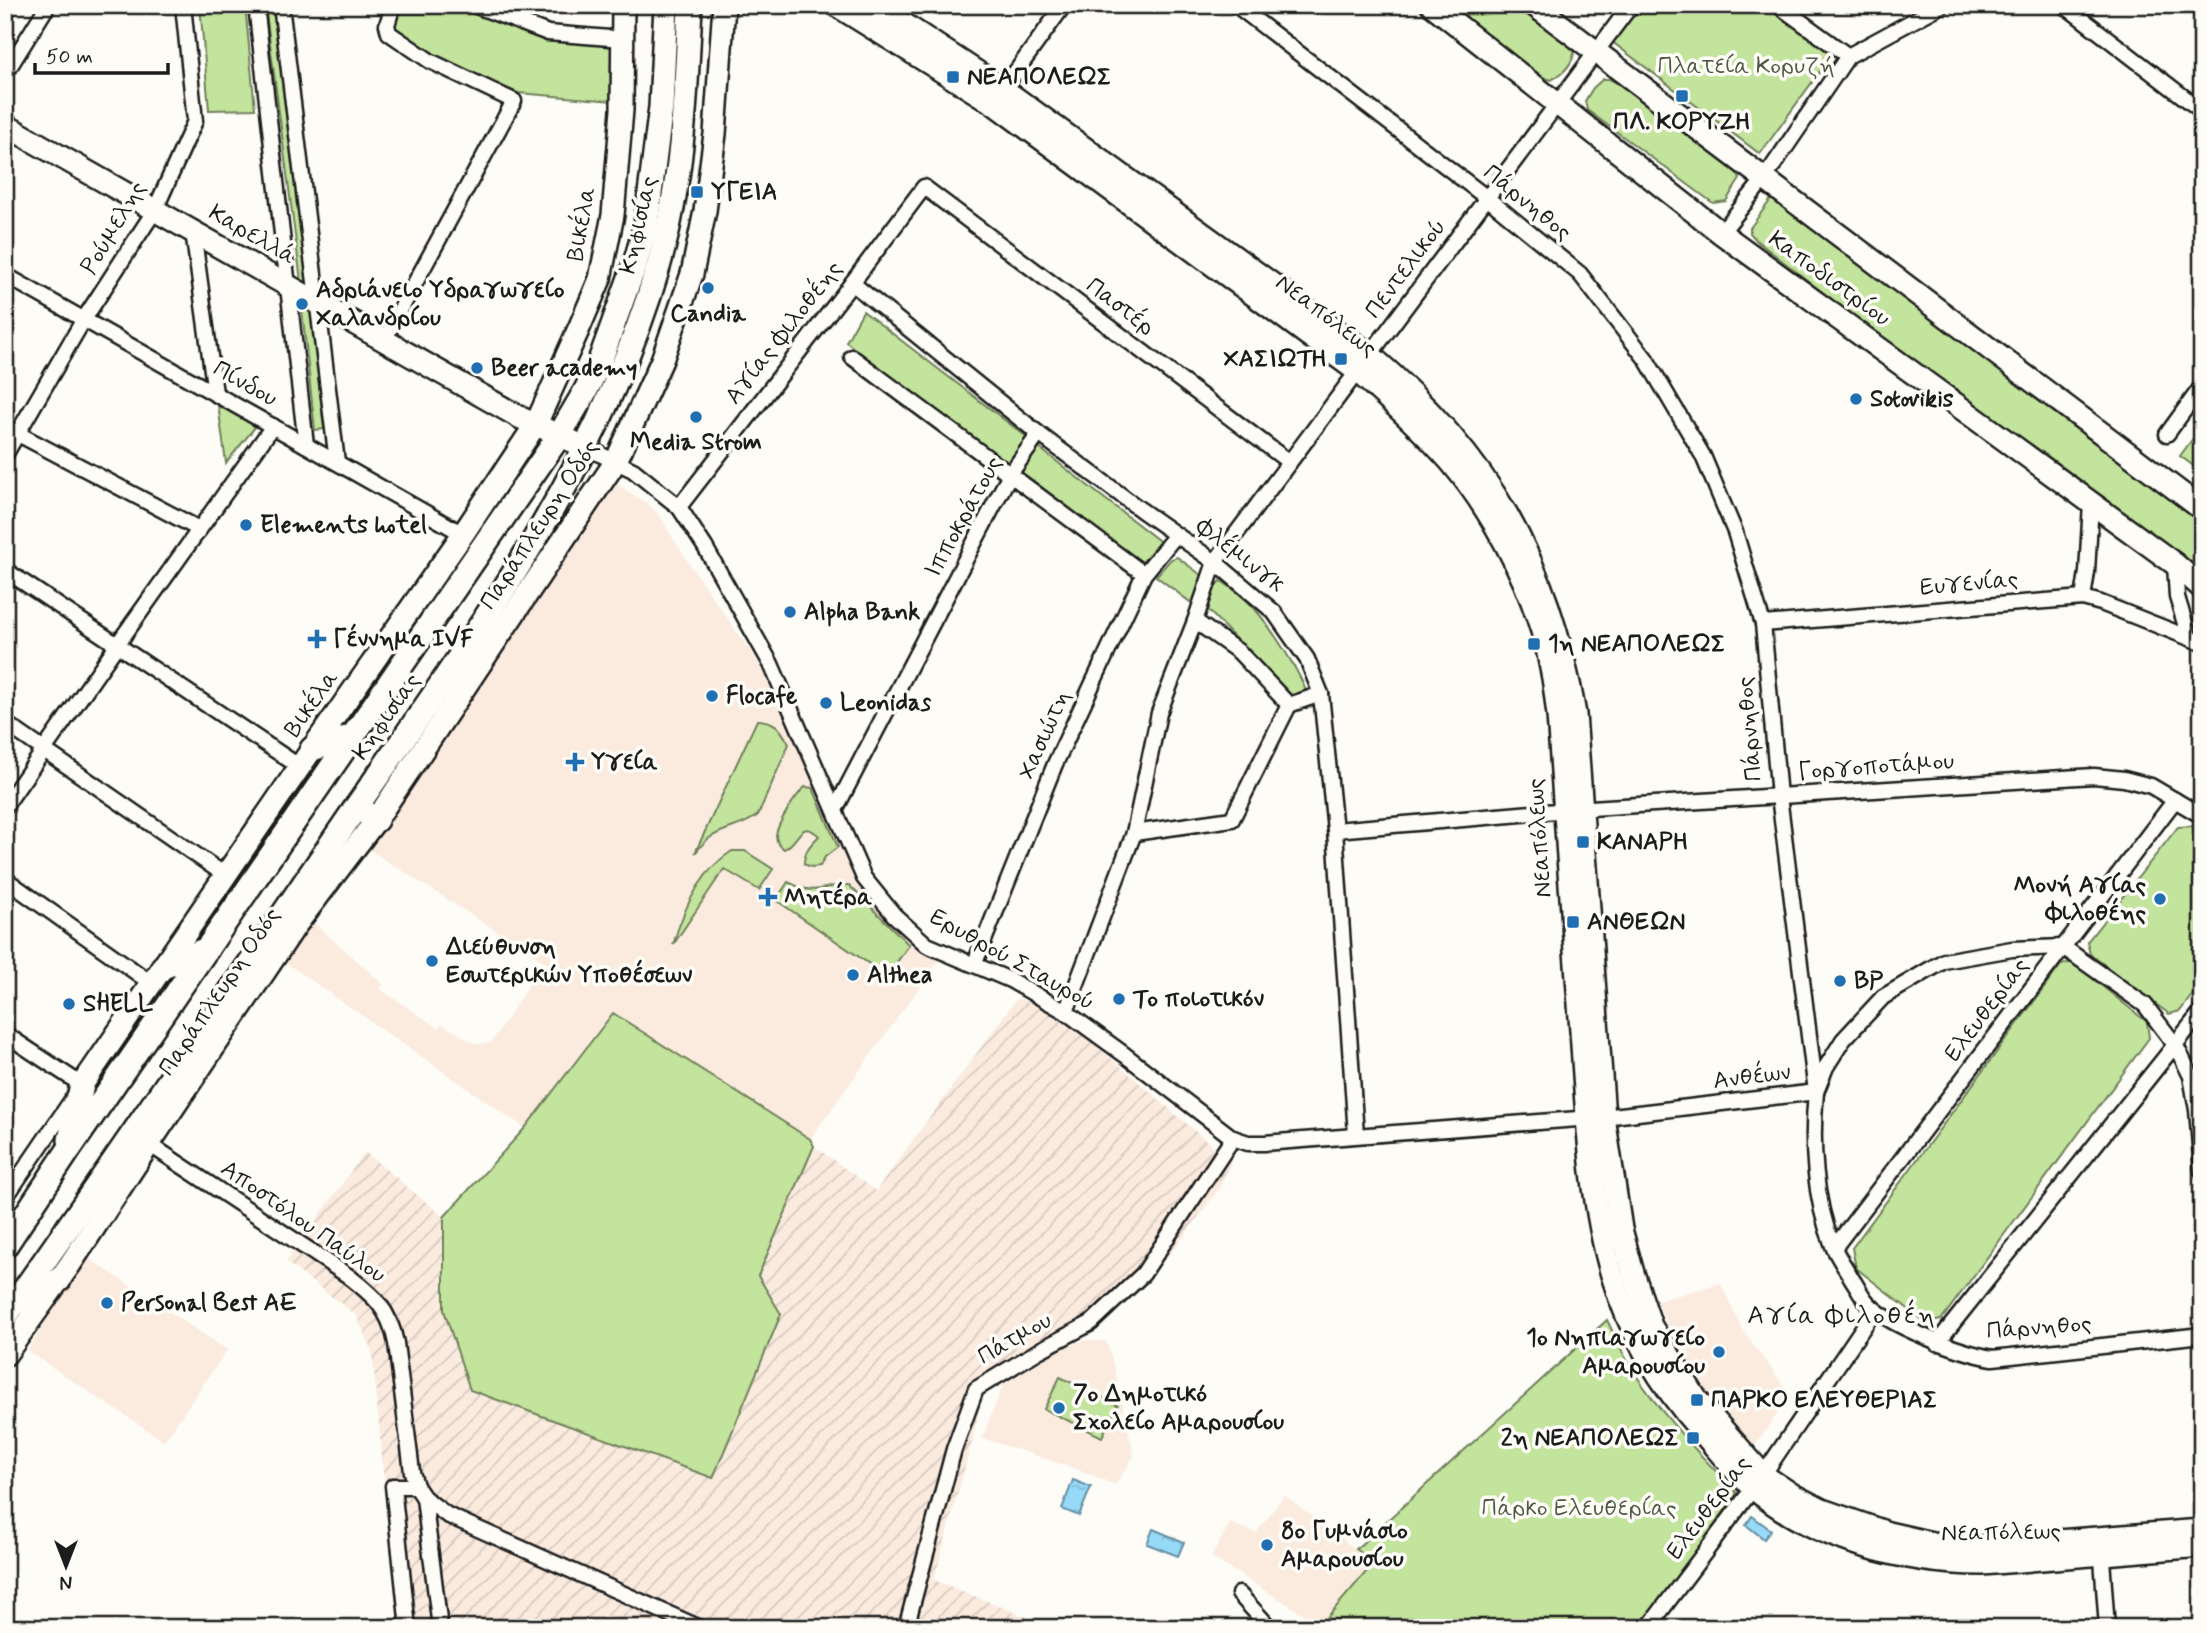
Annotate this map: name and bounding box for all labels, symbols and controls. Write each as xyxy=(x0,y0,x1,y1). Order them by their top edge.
scale bar xyxy=(35,32,168,76)
text: 50 m xyxy=(46,43,93,71)
park label: Πλατεία Κορυζή xyxy=(1657,51,1835,82)
place label: ΝΕΑΠΟΛΕΩΣ xyxy=(967,62,1111,93)
marker: ΝΕΑΠΟΛΕΩΣ xyxy=(945,69,961,85)
marker: ΠΛ. ΚΟΡΥΖΗ xyxy=(1674,88,1690,104)
place label: ΠΛ. ΚΟΡΥΖΗ xyxy=(1613,107,1751,138)
street label: Πάρνηθος xyxy=(1476,158,1578,248)
street label: Κηφισίας xyxy=(613,173,665,277)
street label: Ρούμελης xyxy=(74,176,154,280)
place label: ΥΓΕΙΑ xyxy=(711,177,778,208)
street label: Βικέλα xyxy=(559,184,604,264)
marker: ΥΓΕΙΑ xyxy=(689,184,705,200)
street label: Καρελλά xyxy=(203,198,301,272)
street label: Πεντελικού xyxy=(1358,213,1454,325)
street label: Καποδιστρίου xyxy=(1762,224,1896,334)
street label: Αγίας Φιλοθέης xyxy=(718,254,850,411)
street label: Νεαπόλεως xyxy=(1269,268,1383,364)
street label: Παστέρ xyxy=(1079,270,1161,343)
place label: Αδριάνειο Υδραγωγείο Χαλανδρίου xyxy=(316,275,565,334)
marker: Candia xyxy=(700,280,716,296)
marker: Αδριάνειο Υδραγωγείο Χαλανδρίου xyxy=(294,296,310,312)
place label: Candia xyxy=(670,299,746,330)
place label: ΧΑΣΙΩΤΗ xyxy=(1223,344,1327,375)
marker: ΧΑΣΙΩΤΗ xyxy=(1333,351,1349,367)
place label: Beer academy xyxy=(491,353,637,384)
street label: Πίνδου xyxy=(207,354,283,414)
marker: Beer academy xyxy=(469,360,485,376)
place label: Sotovikis xyxy=(1870,384,1954,415)
marker: Sotovikis xyxy=(1848,391,1864,407)
marker: Media Strom xyxy=(688,409,704,425)
place label: Media Strom xyxy=(630,427,762,458)
street label: Παράπλευρη Οδός xyxy=(473,434,607,616)
street label: Ιπποκράτους xyxy=(918,451,1010,583)
place label: Elements hotel xyxy=(260,510,427,541)
street label: Φλέμινγκ xyxy=(1189,510,1291,600)
marker: Elements hotel xyxy=(238,517,254,533)
street label: Ευγενίας xyxy=(1919,564,2019,604)
place label: Alpha Bank xyxy=(804,597,920,628)
marker: Alpha Bank xyxy=(782,604,798,620)
place label: Γέννημα IVF xyxy=(333,623,474,655)
marker: Γέννημα IVF xyxy=(307,629,327,649)
place label: 1η ΝΕΑΠΟΛΕΩΣ xyxy=(1548,629,1725,660)
marker: 1η ΝΕΑΠΟΛΕΩΣ xyxy=(1526,636,1542,652)
street label: Βικέλα xyxy=(277,664,346,744)
street label: Κηφισίας xyxy=(346,667,428,767)
street label: Πάρνηθος xyxy=(1730,675,1770,783)
place label: Flocafe xyxy=(726,681,798,712)
street label: Χασιώτη xyxy=(1012,686,1078,784)
marker: Flocafe xyxy=(704,688,720,704)
place label: Leonidas xyxy=(840,688,931,719)
marker: Leonidas xyxy=(818,695,834,711)
street label: Γοργοποτάμου xyxy=(1797,746,1955,788)
place label: Υγεία xyxy=(591,747,658,778)
marker: Υγεία xyxy=(565,752,585,772)
street label: Νεαπόλεως xyxy=(1520,777,1560,899)
place label: ΚΑΝΑΡΗ xyxy=(1597,827,1688,858)
marker: ΚΑΝΑΡΗ xyxy=(1575,834,1591,850)
place label: Μονή Αγίας Φιλοθέης xyxy=(2013,870,2146,929)
place label: Μητέρα xyxy=(784,881,872,913)
marker: Μητέρα xyxy=(758,887,778,907)
marker: Μονή Αγίας Φιλοθέης xyxy=(2152,891,2168,907)
street label: Παράπλευρη Οδός xyxy=(152,902,288,1082)
street label: Ερυθρού Σταυρού xyxy=(924,902,1100,1018)
place label: ΑΝΘΕΩΝ xyxy=(1587,907,1686,938)
marker: ΑΝΘΕΩΝ xyxy=(1565,914,1581,930)
place label: Διεύθυνση Εσωτερικών Υποθέσεων xyxy=(445,932,693,991)
street label: Ελευθερίας xyxy=(1938,952,2036,1068)
marker: Διεύθυνση Εσωτερικών Υποθέσεων xyxy=(424,953,440,969)
place label: Althea xyxy=(867,960,933,991)
place label: BP xyxy=(1854,966,1883,997)
marker: Althea xyxy=(845,967,861,983)
marker: BP xyxy=(1832,973,1848,989)
place label: Το ποιοτικόν xyxy=(1132,984,1264,1015)
place label: SHELL xyxy=(83,989,154,1020)
marker: Το ποιοτικόν xyxy=(1111,991,1127,1007)
marker: SHELL xyxy=(61,996,77,1012)
street label: Ανθέων xyxy=(1711,1056,1793,1097)
street label: Αποστόλου Παύλου xyxy=(214,1153,392,1291)
place label: Personal Best AE xyxy=(121,1288,297,1319)
marker: Personal Best AE xyxy=(99,1295,115,1311)
district label: Αγία Φιλοθέη xyxy=(1747,1299,1937,1333)
street label: Πάτμου xyxy=(972,1305,1058,1373)
street label: Πάρνηθος xyxy=(1985,1309,2093,1347)
place label: 1ο Νηπιαγωγείο Αμαρουσίου xyxy=(1526,1323,1705,1382)
marker: 1ο Νηπιαγωγείο Αμαρουσίου xyxy=(1711,1344,1727,1360)
place label: 7ο Δημοτικό Σχολείο Αμαρουσίου xyxy=(1073,1379,1284,1438)
place label: ΠΑΡΚΟ ΕΛΕΥΘΕΡΙΑΣ xyxy=(1711,1385,1937,1416)
marker: ΠΑΡΚΟ ΕΛΕΥΘΕΡΙΑΣ xyxy=(1689,1392,1705,1408)
marker: 7ο Δημοτικό Σχολείο Αμαρουσίου xyxy=(1051,1400,1067,1416)
place label: 2η ΝΕΑΠΟΛΕΩΣ xyxy=(1501,1423,1679,1454)
marker: 2η ΝΕΑΠΟΛΕΩΣ xyxy=(1685,1430,1701,1446)
street label: Ελευθερίας xyxy=(1660,1450,1758,1566)
park label: Πάρκο Ελευθερίας xyxy=(1482,1493,1676,1524)
place label: 8ο Γυμνάσιο Αμαρουσίου xyxy=(1281,1516,1408,1575)
street label: Νεαπόλεως xyxy=(1941,1516,2061,1550)
north arrow xyxy=(32,1532,102,1602)
marker: 8ο Γυμνάσιο Αμαρουσίου xyxy=(1259,1537,1275,1553)
text: N xyxy=(60,1569,72,1594)

